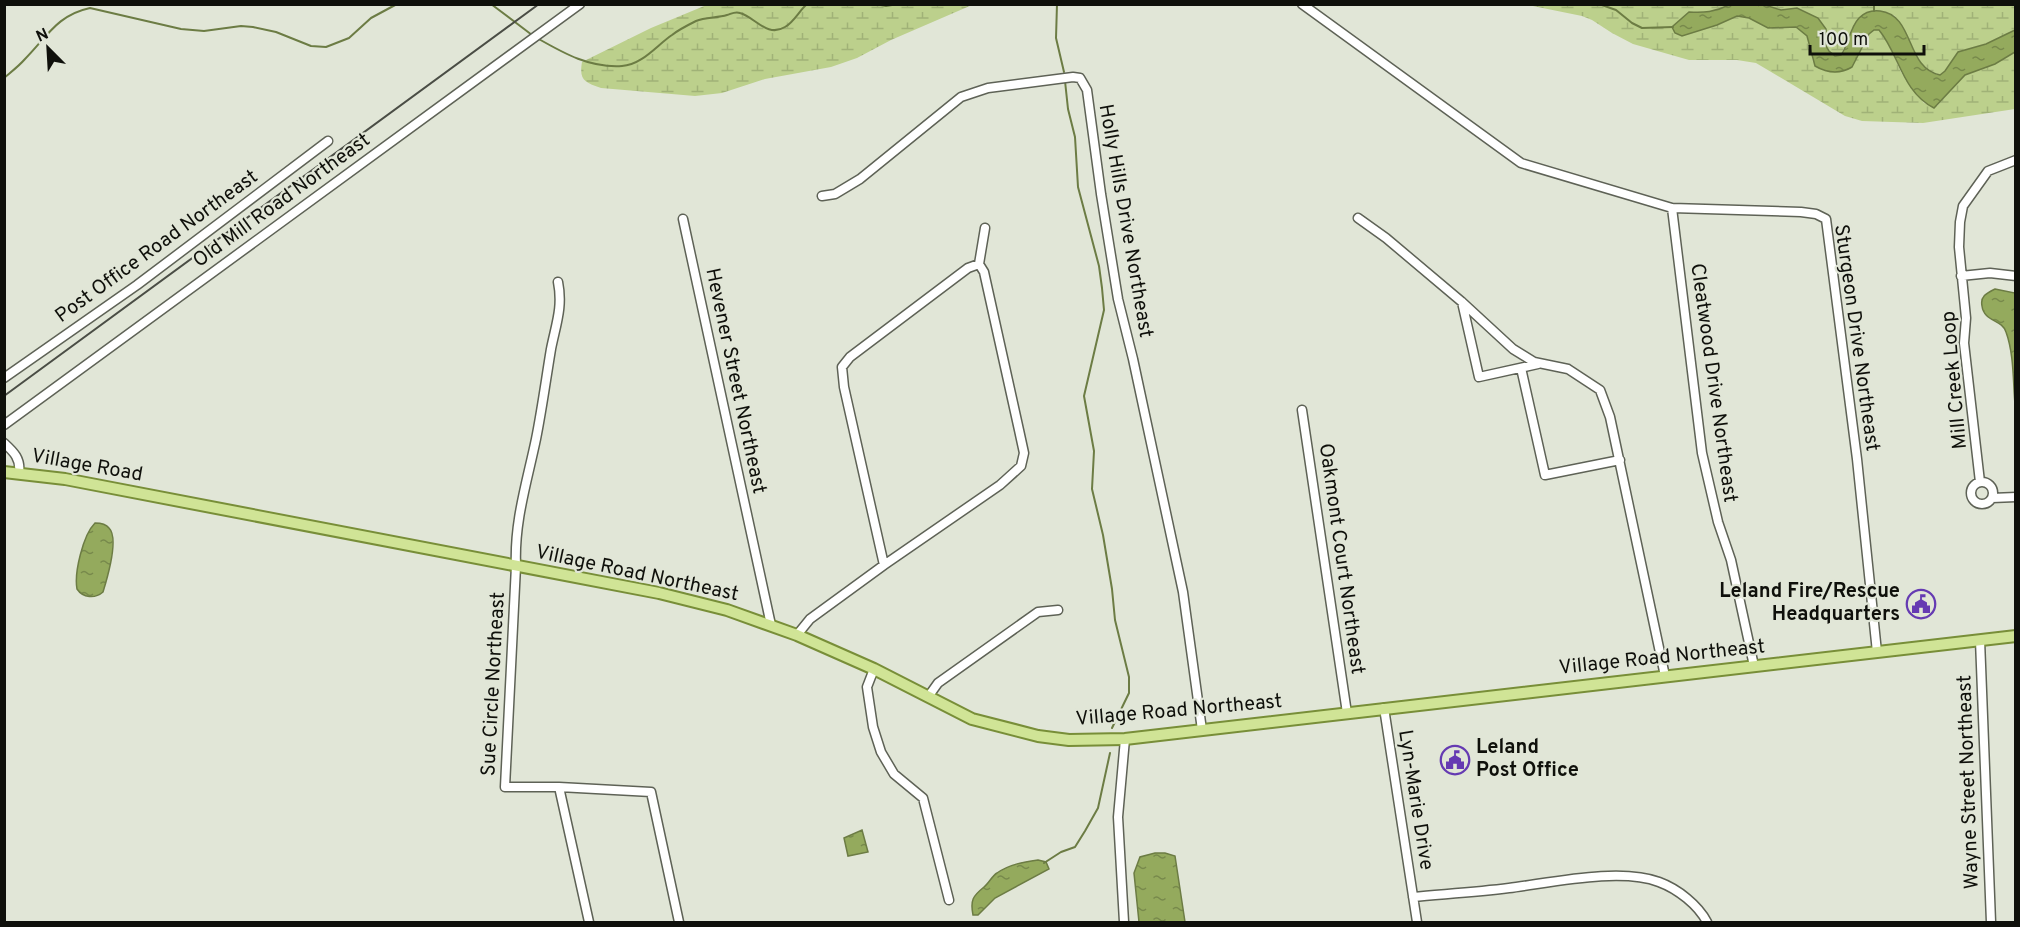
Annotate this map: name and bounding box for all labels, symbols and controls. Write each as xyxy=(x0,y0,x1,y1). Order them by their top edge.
north arrow xyxy=(18,18,78,78)
scale bar xyxy=(1810,18,1924,56)
text: N xyxy=(33,25,52,48)
text: 100 m xyxy=(1819,29,1868,52)
street label: Holly Hills Drive Northeast xyxy=(1092,102,1158,340)
street label: Old Mill Road Northeast xyxy=(188,128,376,274)
street label: Post Office Road Northeast xyxy=(50,165,264,329)
street label: Sturgeon Drive Northeast xyxy=(1827,223,1885,453)
street label: Cleatwood Drive Northeast xyxy=(1683,262,1743,504)
street label: Hevener Street Northeast xyxy=(698,266,772,496)
street label: Mill Creek Loop xyxy=(1936,310,1974,450)
street label: Oakmont Court Northeast xyxy=(1312,442,1370,676)
street label: Village Road xyxy=(29,443,145,489)
street label: Village Road Northeast xyxy=(533,540,741,608)
place label: Leland Fire/Rescue Headquarters xyxy=(1719,579,1900,628)
public building icon: Leland Fire/Rescue Headquarters xyxy=(1905,588,1937,620)
street label: Sue Circle Northeast xyxy=(476,591,512,777)
street label: Village Road Northeast xyxy=(1558,634,1766,682)
street label: Wayne Street Northeast xyxy=(1952,674,1986,890)
street label: Village Road Northeast xyxy=(1075,689,1283,733)
street label: Lyn-Marie Drive xyxy=(1391,728,1439,872)
place label: Leland Post Office xyxy=(1476,735,1579,784)
public building icon: Leland Post Office xyxy=(1439,744,1471,776)

